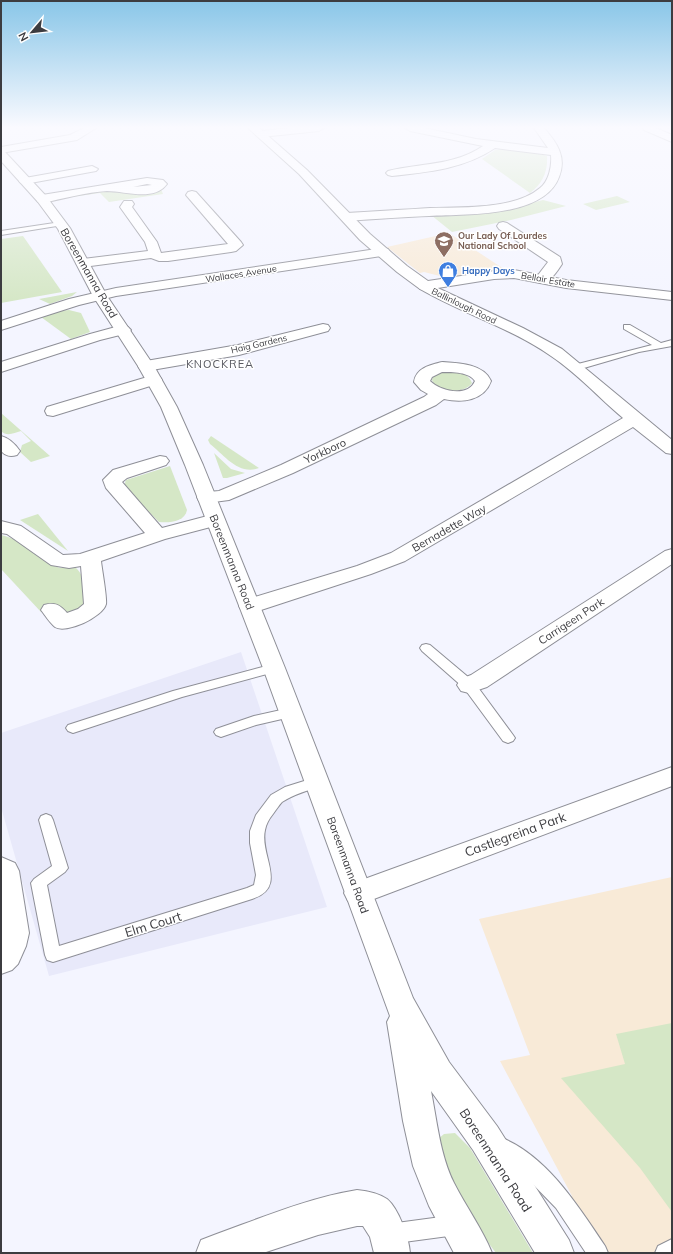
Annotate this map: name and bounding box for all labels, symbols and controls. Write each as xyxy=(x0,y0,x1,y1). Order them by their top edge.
north arrow xyxy=(12,12,52,52)
text: N xyxy=(15,30,31,44)
street label: Boreenmanna Road xyxy=(58,225,120,321)
school or university icon: Our Lady Of Lourdes National School xyxy=(433,230,455,258)
place label: Our Lady Of Lourdes National School xyxy=(458,230,548,251)
shop icon: Happy Days xyxy=(437,260,459,288)
street label: Wallaces Avenue xyxy=(205,262,277,285)
place label: Happy Days xyxy=(462,265,515,277)
street label: Bellair Estate xyxy=(520,269,576,290)
street label: Ballinlough Road xyxy=(430,285,498,326)
street label: Haig Gardens xyxy=(230,332,288,355)
district label: KNOCKREA xyxy=(186,357,254,371)
street label: Yorkboro xyxy=(301,435,348,467)
street label: Bernadette Way xyxy=(409,501,489,555)
street label: Boreenmanna Road xyxy=(206,512,258,612)
street label: Carrigeen Park xyxy=(535,594,607,647)
street label: Castlegreina Park xyxy=(462,808,568,860)
street label: Boreenmanna Road xyxy=(324,815,372,915)
street label: Elm Court xyxy=(123,908,184,940)
street label: Boreenmanna Road xyxy=(457,1105,535,1215)

